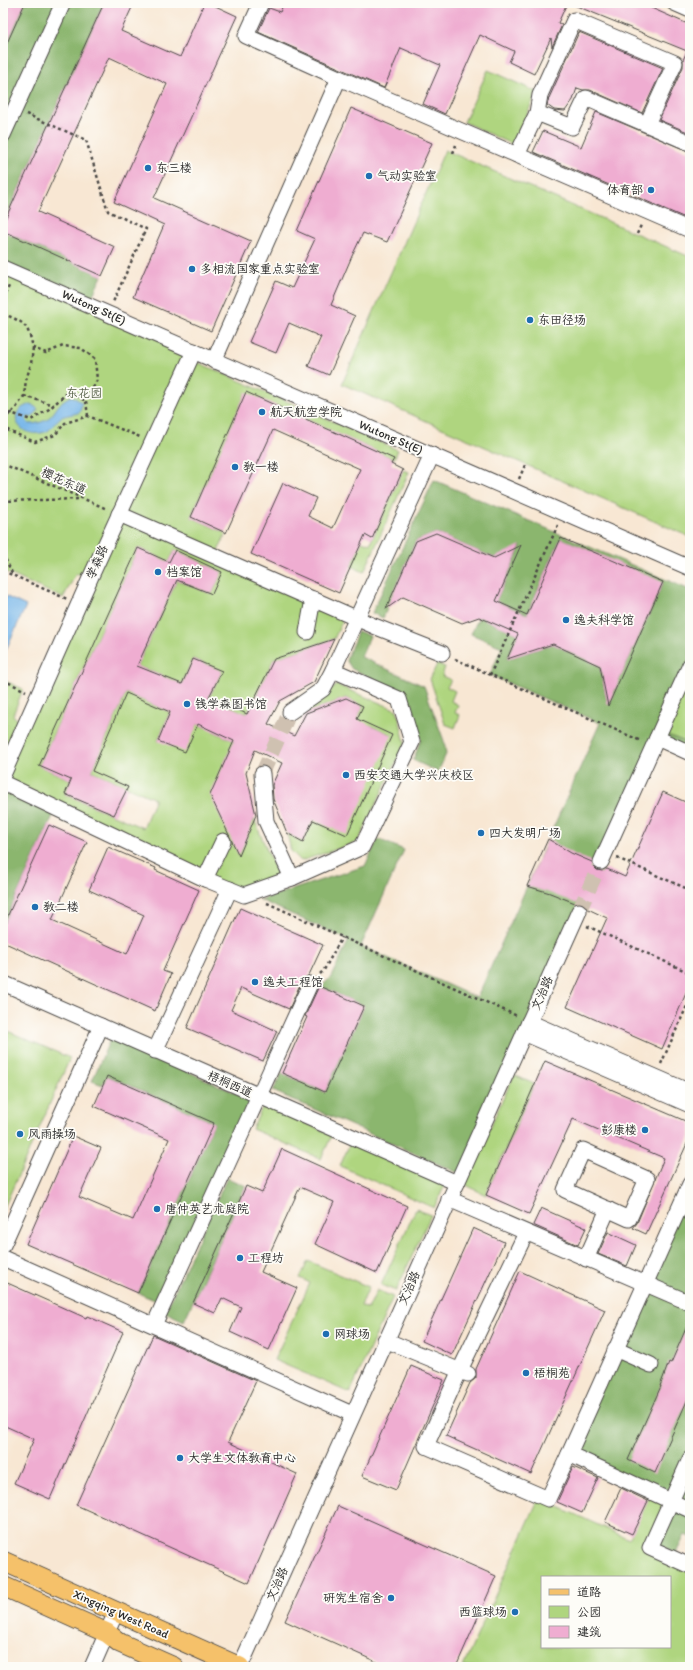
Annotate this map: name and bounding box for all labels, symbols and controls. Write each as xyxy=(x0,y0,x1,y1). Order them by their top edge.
place label: 东三楼 xyxy=(156,161,192,175)
marker: 东三楼 xyxy=(143,163,153,173)
place label: 气动实验室 xyxy=(377,169,437,183)
marker: 气动实验室 xyxy=(364,171,374,181)
place label: 体育部 xyxy=(607,183,643,197)
marker: 体育部 xyxy=(646,185,656,195)
place label: 多相流国家重点实验室 xyxy=(200,262,320,276)
marker: 多相流国家重点实验室 xyxy=(187,264,197,274)
street label: Wutong St(E) xyxy=(60,287,128,327)
place label: 东田径场 xyxy=(538,313,586,327)
marker: 东田径场 xyxy=(525,315,535,325)
park label: 东花园 xyxy=(66,386,102,400)
place label: 航天航空学院 xyxy=(270,405,342,419)
marker: 航天航空学院 xyxy=(257,407,267,417)
street label: Wutong St(E) xyxy=(357,417,425,457)
place label: 教一楼 xyxy=(243,460,279,474)
marker: 教一楼 xyxy=(230,462,240,472)
street label: 樱花东道 xyxy=(39,465,89,497)
street label: 学森路 xyxy=(83,543,111,581)
place label: 档案馆 xyxy=(166,565,202,579)
marker: 档案馆 xyxy=(153,567,163,577)
place label: 逸夫科学馆 xyxy=(574,613,634,627)
marker: 逸夫科学馆 xyxy=(561,615,571,625)
place label: 钱学森图书馆 xyxy=(195,697,267,711)
marker: 钱学森图书馆 xyxy=(182,699,192,709)
place label: 西安交通大学兴庆校区 xyxy=(354,768,474,782)
marker: 西安交通大学兴庆校区 xyxy=(341,770,351,780)
place label: 四大发明广场 xyxy=(489,826,561,840)
marker: 四大发明广场 xyxy=(476,828,486,838)
place label: 教二楼 xyxy=(43,900,79,914)
marker: 教二楼 xyxy=(30,902,40,912)
street label: 文治路 xyxy=(528,974,556,1012)
place label: 逸夫工程馆 xyxy=(263,975,323,989)
marker: 逸夫工程馆 xyxy=(250,977,260,987)
street label: 梧桐西道 xyxy=(205,1068,255,1100)
place label: 彭康楼 xyxy=(601,1123,637,1137)
marker: 彭康楼 xyxy=(640,1125,650,1135)
place label: 风雨操场 xyxy=(28,1127,76,1141)
marker: 风雨操场 xyxy=(15,1129,25,1139)
place label: 唐仲英艺术庭院 xyxy=(165,1202,249,1216)
marker: 唐仲英艺术庭院 xyxy=(152,1204,162,1214)
place label: 工程坊 xyxy=(248,1251,284,1265)
marker: 工程坊 xyxy=(235,1253,245,1263)
street label: 文治路 xyxy=(395,1269,423,1307)
place label: 网球场 xyxy=(334,1327,370,1341)
marker: 网球场 xyxy=(321,1329,331,1339)
place label: 梧桐苑 xyxy=(534,1366,570,1380)
marker: 梧桐苑 xyxy=(521,1368,531,1378)
place label: 大学生文体教育中心 xyxy=(188,1451,296,1465)
marker: 大学生文体教育中心 xyxy=(175,1453,185,1463)
street label: 文治路 xyxy=(263,1565,291,1603)
legend xyxy=(541,1576,671,1648)
text: 道路 xyxy=(577,1585,601,1599)
street label: Xingqing West Road xyxy=(71,1587,171,1642)
place label: 研究生宿舍 xyxy=(323,1591,383,1605)
marker: 研究生宿舍 xyxy=(386,1593,396,1603)
place label: 西篮球场 xyxy=(459,1605,507,1619)
text: 公园 xyxy=(577,1605,601,1619)
marker: 西篮球场 xyxy=(510,1607,520,1617)
text: 建筑 xyxy=(577,1625,601,1639)

